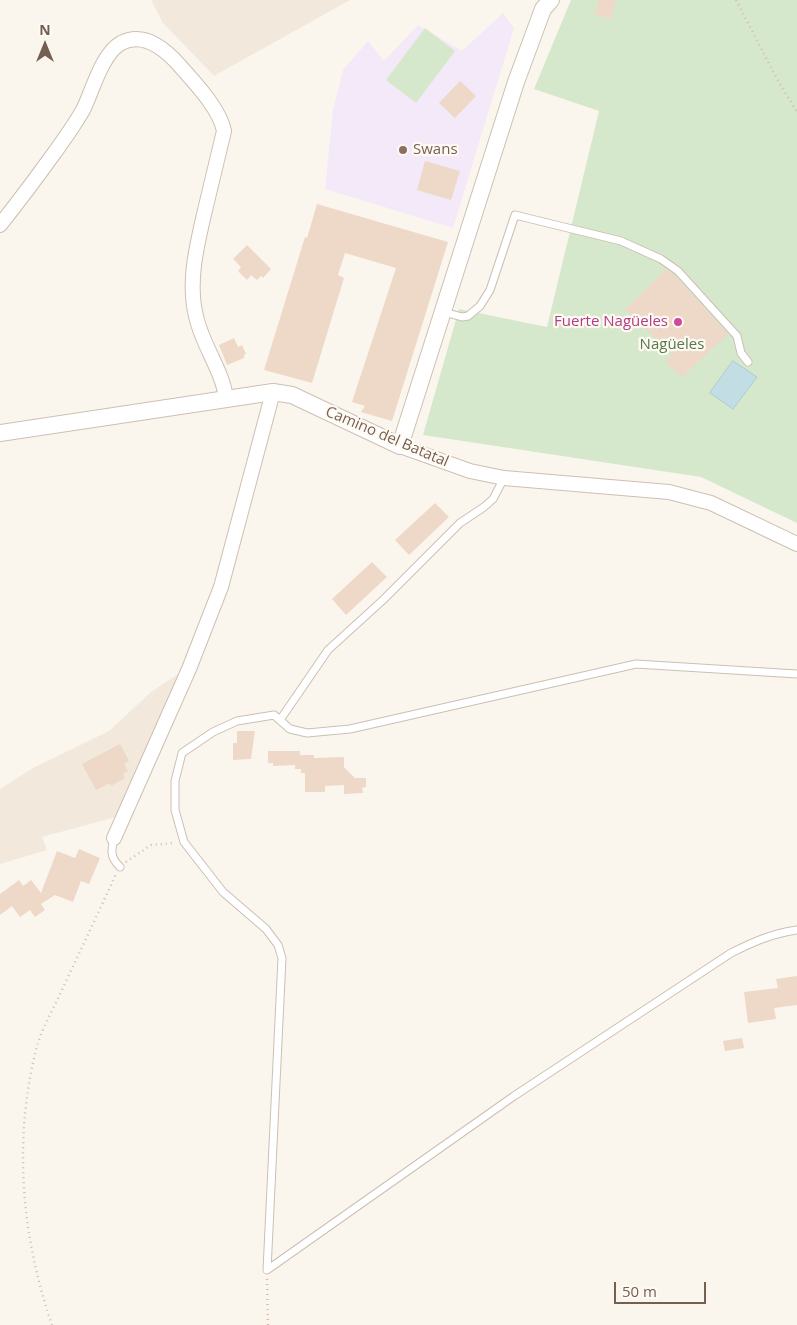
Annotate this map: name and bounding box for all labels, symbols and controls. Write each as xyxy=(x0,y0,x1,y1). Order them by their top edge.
north arrow xyxy=(20,20,70,70)
text: N xyxy=(39,20,51,39)
place label: Swans xyxy=(413,141,458,159)
marker: Swans xyxy=(397,144,409,156)
place label: Fuerte Nagüeles xyxy=(554,313,668,331)
marker: Fuerte Nagüeles xyxy=(672,316,684,328)
park label: Nagüeles xyxy=(640,336,704,354)
street label: Camino del Batatal xyxy=(323,403,451,471)
scale bar xyxy=(617,1272,710,1304)
text: 50 m xyxy=(622,1281,657,1301)

